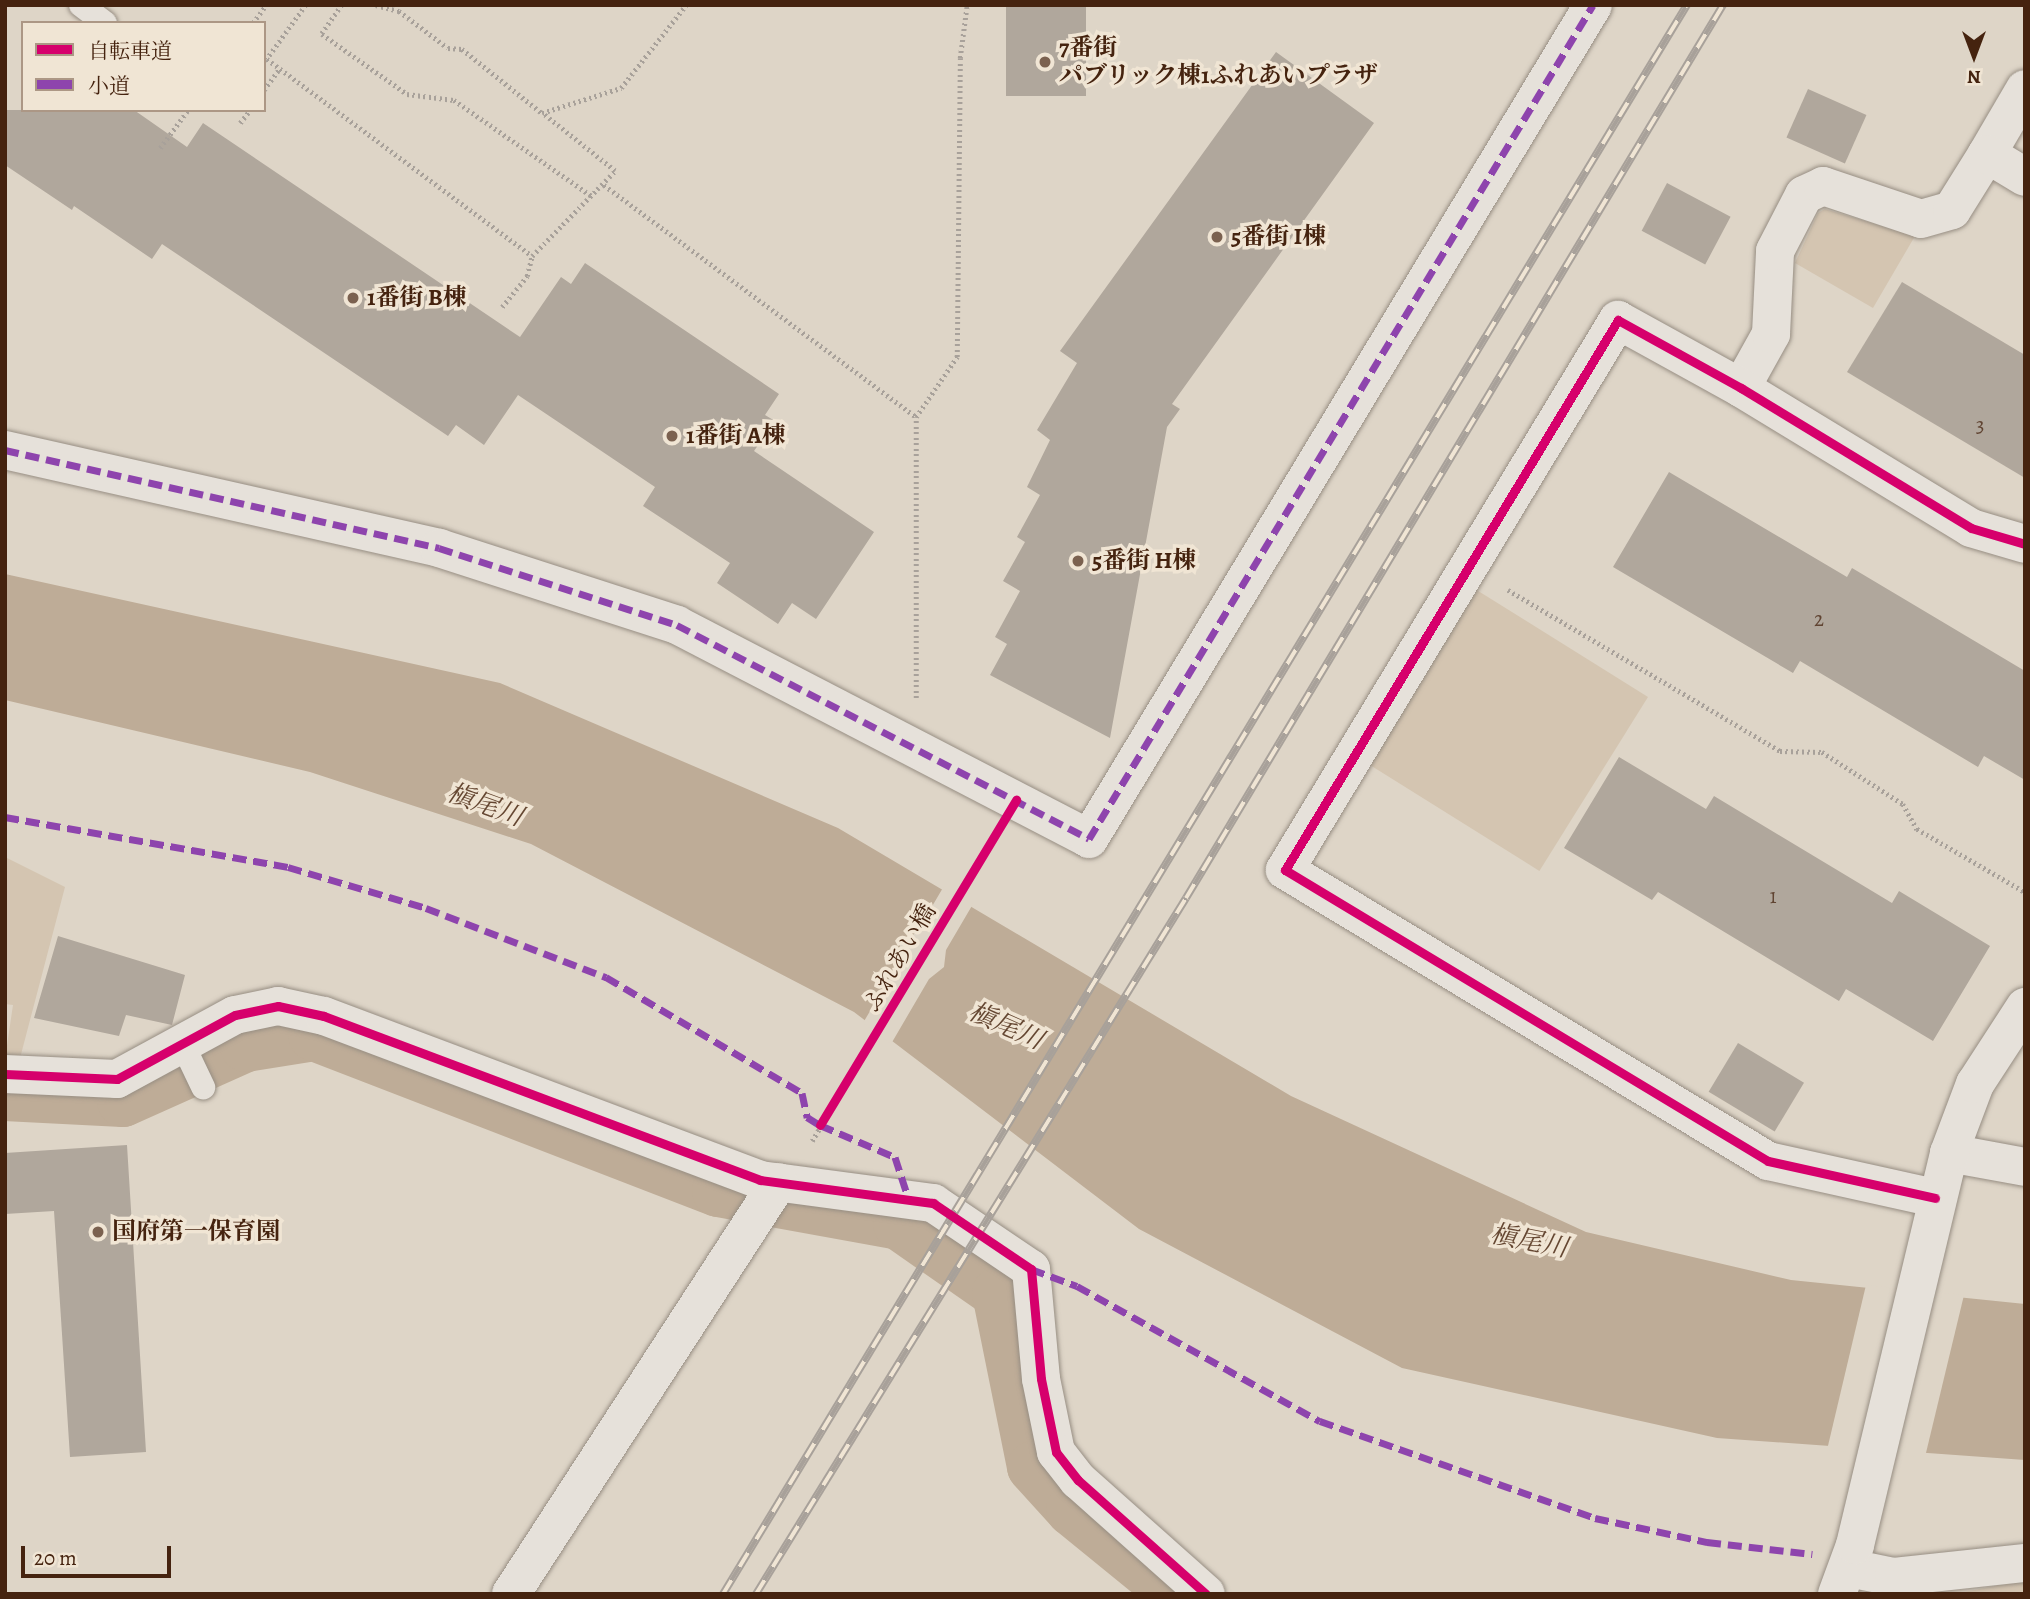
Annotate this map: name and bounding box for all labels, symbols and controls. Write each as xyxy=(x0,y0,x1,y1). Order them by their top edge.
legend xyxy=(21,21,266,112)
north arrow xyxy=(1939,21,2009,91)
place label: 7番街 パブリック棟1ふれあいプラザ xyxy=(1059,34,1380,90)
text: 自転車道 xyxy=(88,37,172,65)
marker: 7番街 パブリック棟1ふれあいプラザ xyxy=(1037,54,1053,70)
text: N xyxy=(1967,64,1981,90)
text: 小道 xyxy=(88,72,130,100)
place label: 5番街 I棟 xyxy=(1231,223,1326,251)
marker: 5番街 I棟 xyxy=(1209,229,1225,245)
place label: 1番街 B棟 xyxy=(367,284,467,312)
marker: 1番街 B棟 xyxy=(345,290,361,306)
house number: 3 xyxy=(1976,412,1984,438)
place label: 1番街 A棟 xyxy=(686,422,786,450)
marker: 1番街 A棟 xyxy=(664,428,680,444)
place label: 5番街 H棟 xyxy=(1092,547,1196,575)
marker: 5番街 H棟 xyxy=(1070,553,1086,569)
house number: 2 xyxy=(1814,606,1824,632)
water label: 槇尾川 xyxy=(443,777,527,833)
house number: 1 xyxy=(1769,883,1777,909)
street label: ふれあい橋 xyxy=(858,899,942,1017)
water label: 槇尾川 xyxy=(964,996,1048,1056)
place label: 国府第一保育園 xyxy=(112,1218,280,1246)
water label: 槇尾川 xyxy=(1488,1218,1570,1264)
marker: 国府第一保育園 xyxy=(90,1224,106,1240)
scale bar xyxy=(24,1532,175,1576)
text: 20 m xyxy=(34,1544,77,1572)

